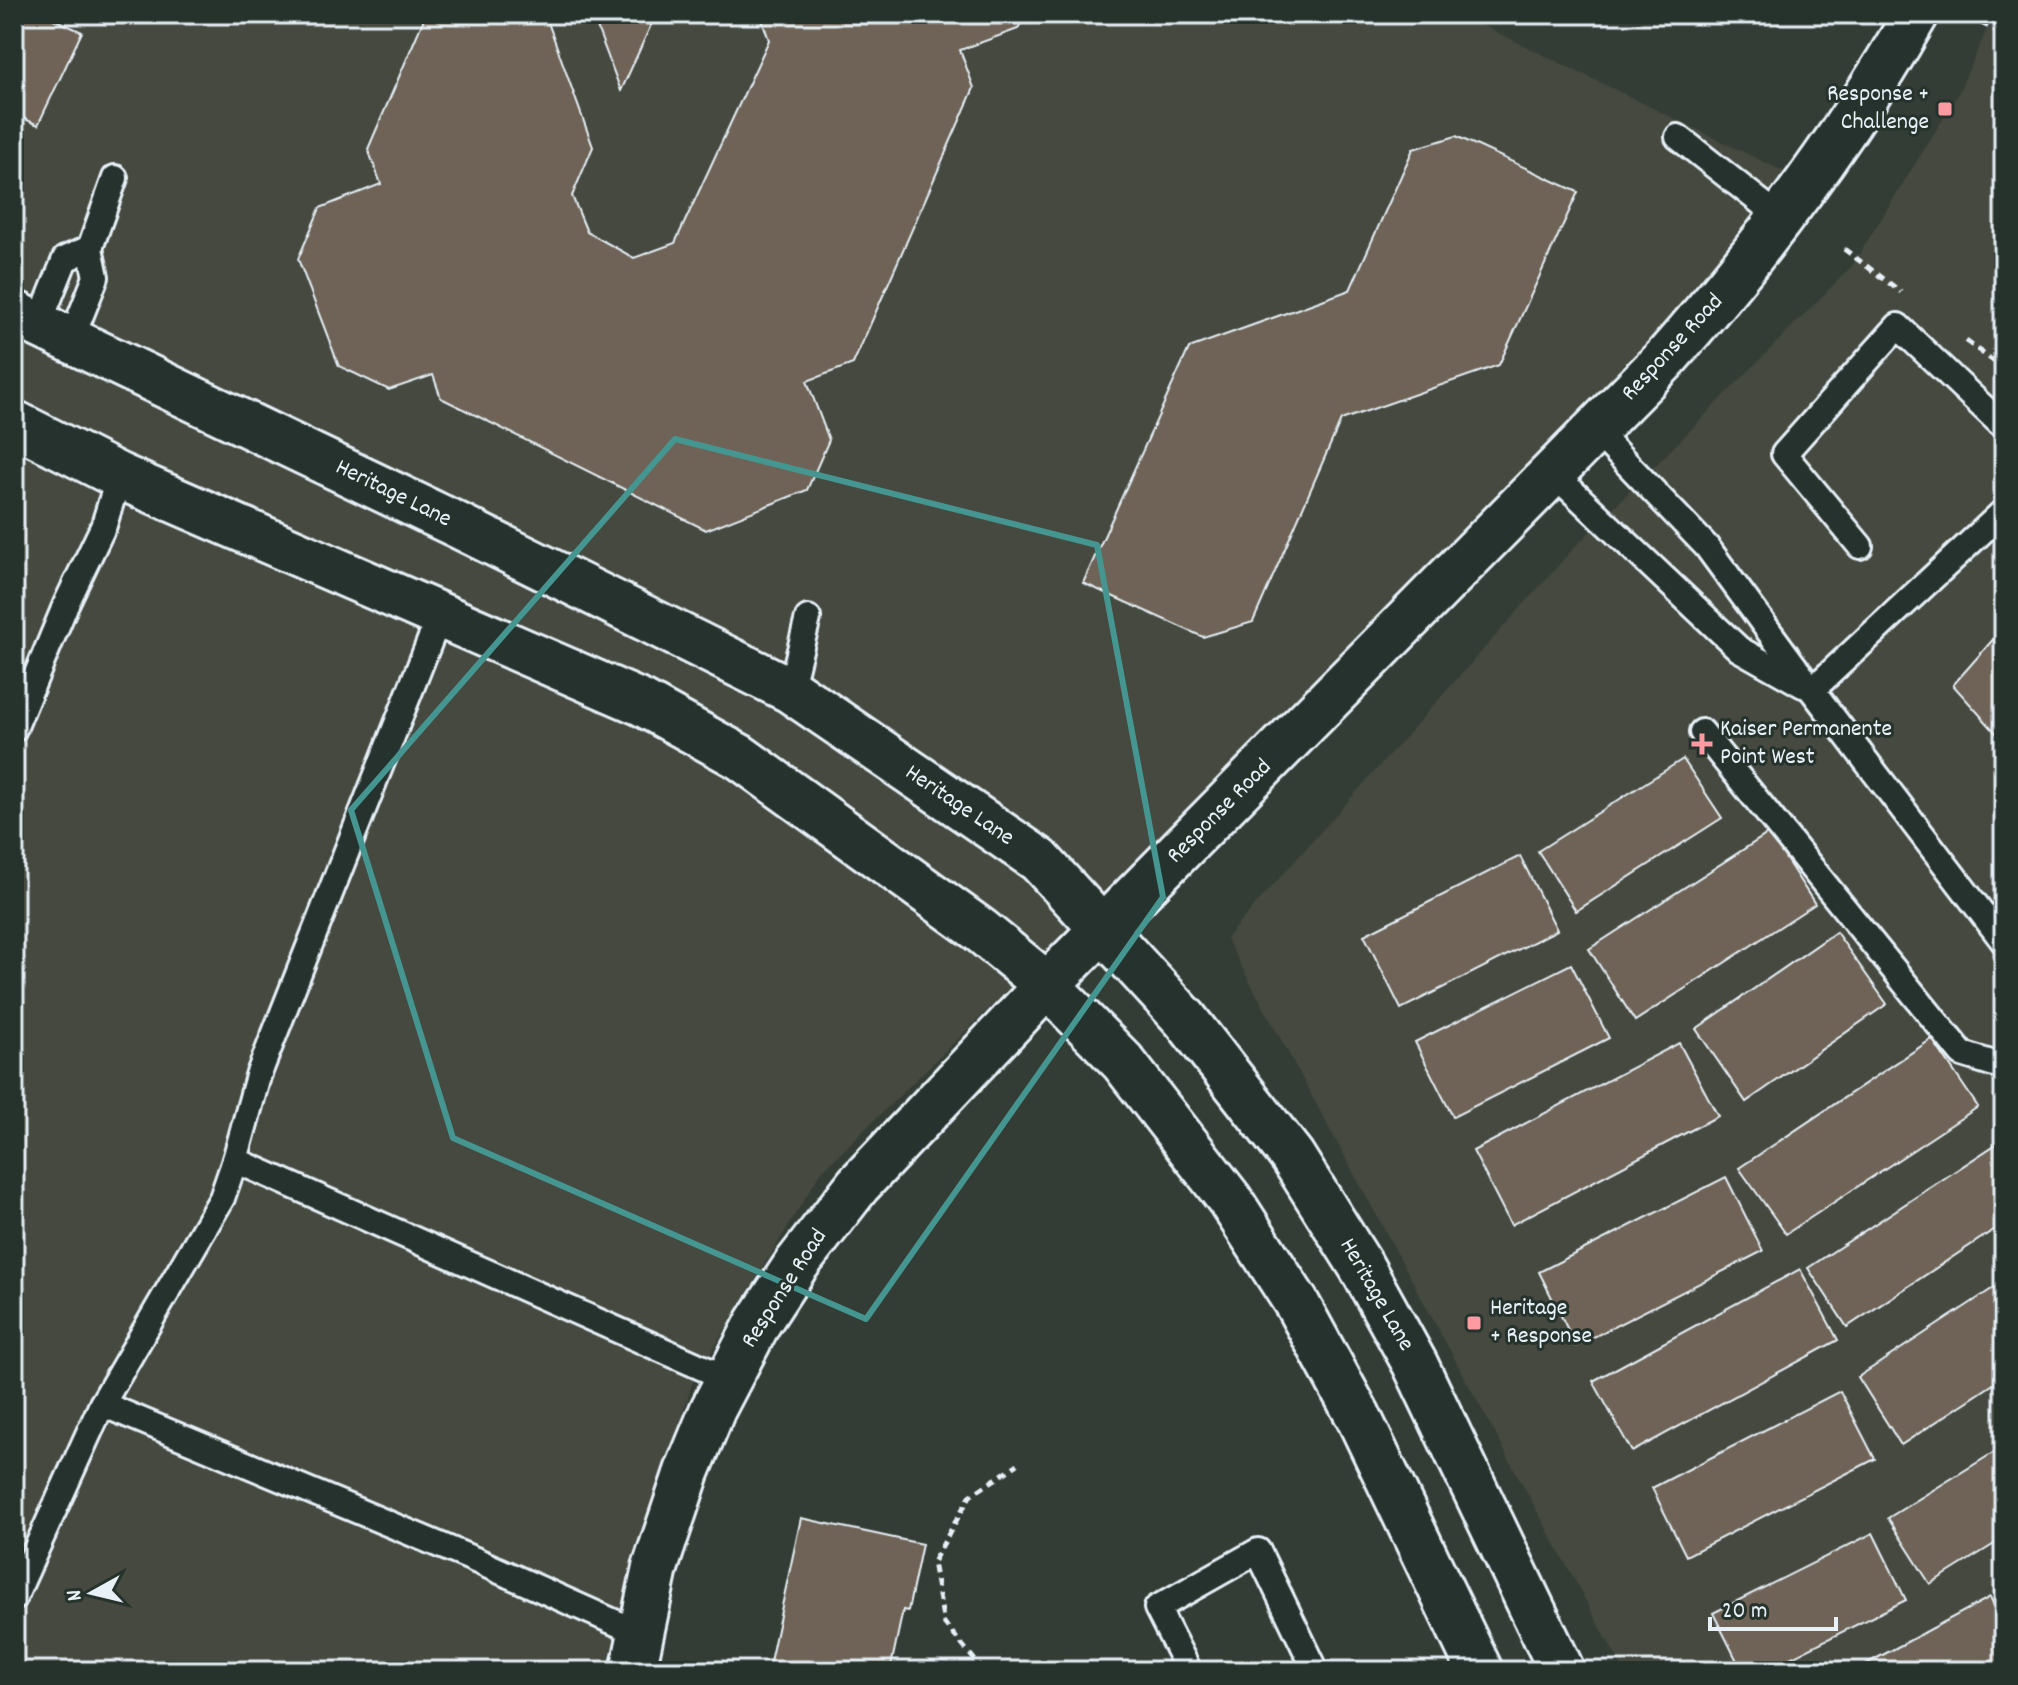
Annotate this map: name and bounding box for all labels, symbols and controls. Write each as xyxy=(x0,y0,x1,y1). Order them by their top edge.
place label: Response + Challenge xyxy=(1827,78,1929,140)
marker: Response + Challenge xyxy=(1936,100,1954,118)
street label: Response Road xyxy=(1614,287,1732,409)
street label: Heritage Lane xyxy=(329,451,457,537)
place label: Kaiser Permanente Point West xyxy=(1720,713,1892,775)
marker: Kaiser Permanente Point West xyxy=(1691,733,1713,755)
street label: Response Road xyxy=(1160,752,1280,872)
street label: Heritage Lane xyxy=(897,757,1021,855)
street label: Response Road xyxy=(734,1223,836,1355)
street label: Heritage Lane xyxy=(1330,1232,1422,1358)
place label: Heritage + Response xyxy=(1490,1292,1592,1354)
marker: Heritage + Response xyxy=(1465,1314,1483,1332)
north arrow xyxy=(52,1553,132,1633)
scale bar xyxy=(1710,1581,1836,1631)
text: N xyxy=(60,1588,92,1603)
text: 20 m xyxy=(1722,1595,1768,1629)

